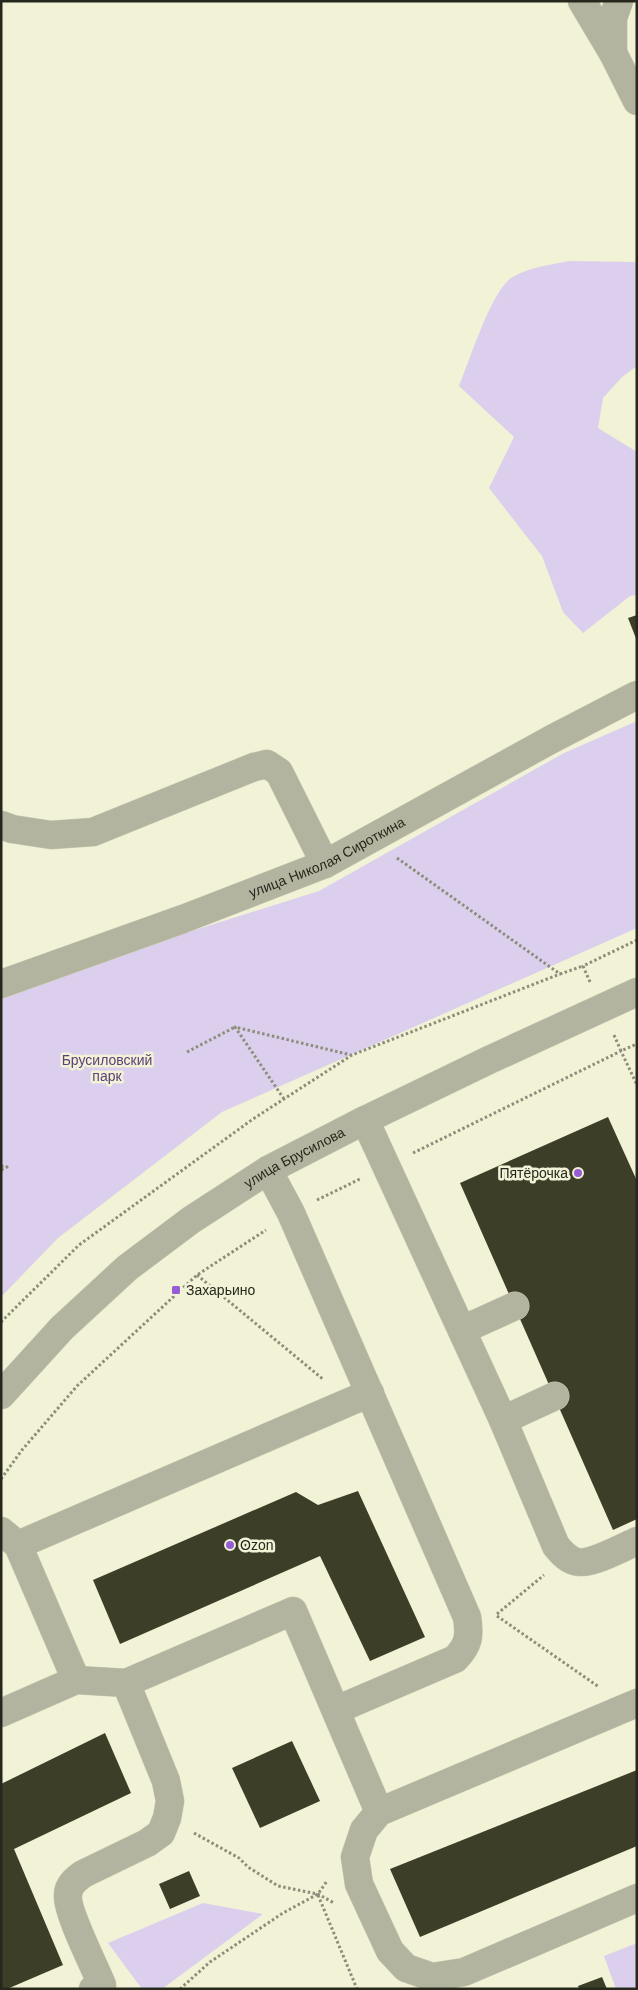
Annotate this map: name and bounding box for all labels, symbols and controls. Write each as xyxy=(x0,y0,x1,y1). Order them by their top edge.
street label: улица Николая Сироткина xyxy=(247,814,408,901)
park label: Брусиловский парк xyxy=(62,1052,152,1084)
street label: улица Брусилова xyxy=(241,1124,348,1191)
place label: Пятёрочка xyxy=(499,1165,568,1181)
marker: Пятёрочка xyxy=(572,1167,584,1179)
place label: Захарьино xyxy=(186,1282,256,1298)
marker: Захарьино xyxy=(170,1284,182,1296)
place label: Ozon xyxy=(240,1537,273,1553)
marker: Ozon xyxy=(224,1539,236,1551)

